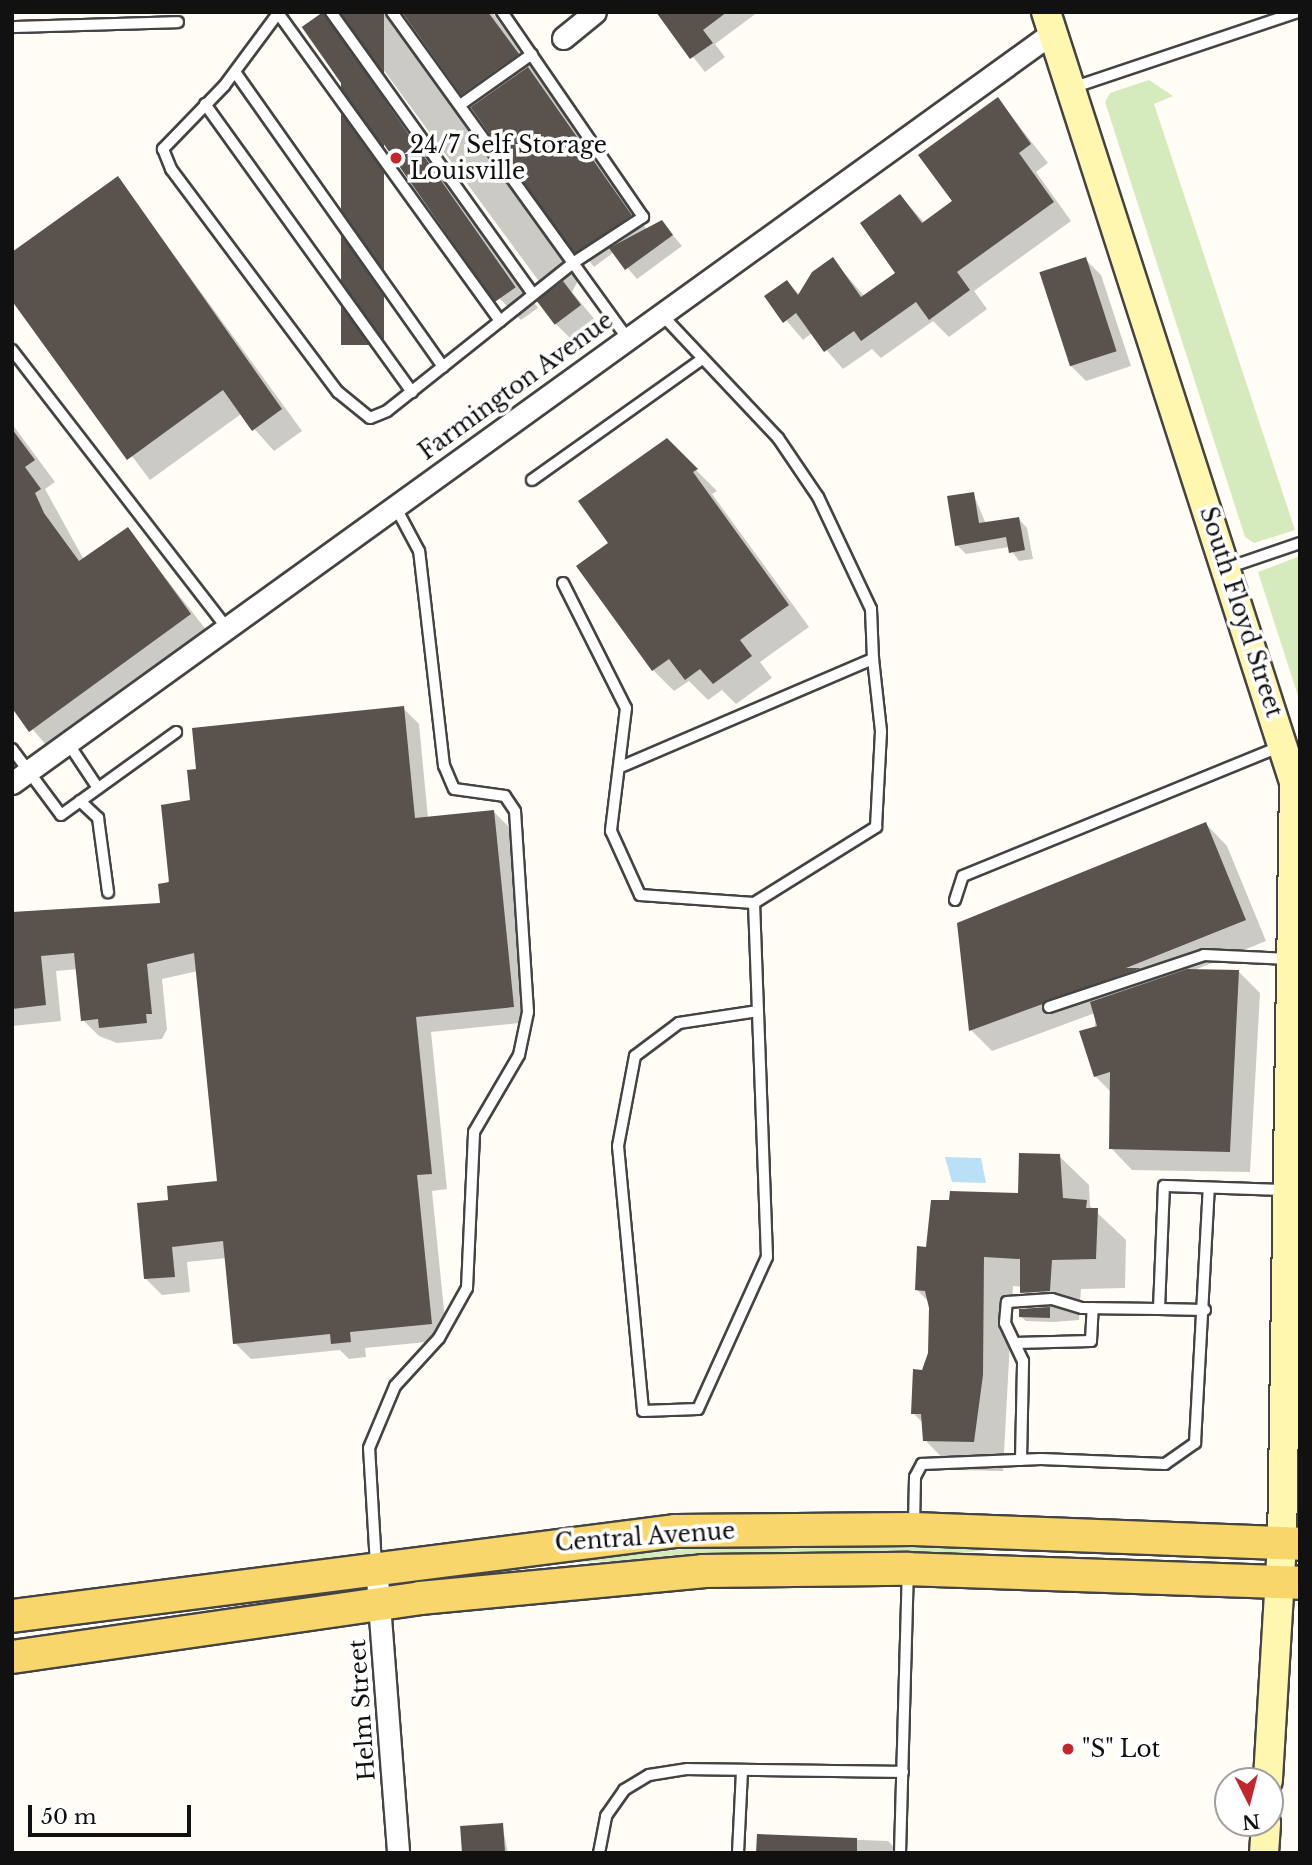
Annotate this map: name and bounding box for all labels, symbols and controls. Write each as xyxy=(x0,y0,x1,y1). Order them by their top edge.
place label: 24/7 Self Storage Louisville xyxy=(410,131,607,185)
marker: 24/7 Self Storage Louisville xyxy=(388,150,404,166)
street label: Farmington Avenue xyxy=(413,306,619,466)
street label: South Floyd Street xyxy=(1194,503,1288,721)
street label: Central Avenue xyxy=(553,1517,737,1557)
street label: Helm Street xyxy=(343,1638,381,1782)
place label: "S" Lot xyxy=(1082,1735,1161,1763)
marker: "S" Lot xyxy=(1060,1741,1076,1757)
north arrow xyxy=(1214,1767,1284,1837)
scale bar xyxy=(32,1792,194,1836)
text: 50 m xyxy=(41,1804,96,1830)
text: N xyxy=(1241,1809,1261,1834)

